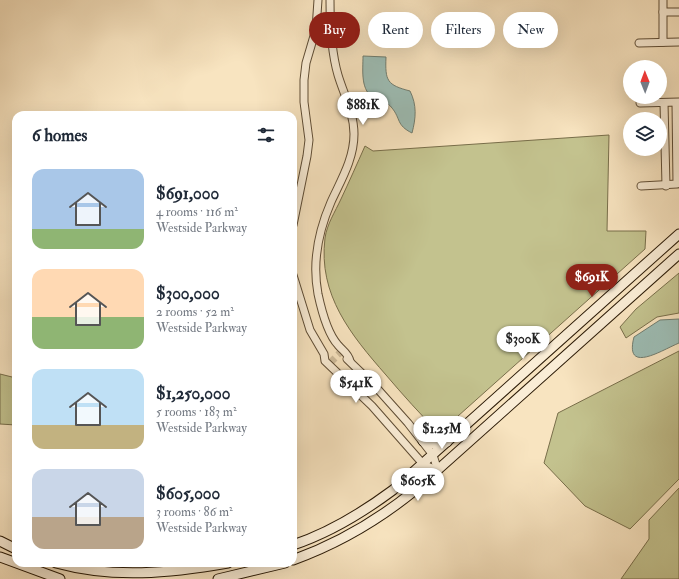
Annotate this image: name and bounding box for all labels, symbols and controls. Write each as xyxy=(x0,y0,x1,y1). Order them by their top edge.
chip: Buy xyxy=(309,12,360,48)
chip: Rent xyxy=(368,12,423,48)
chip: Filters xyxy=(431,12,495,48)
chip: New xyxy=(503,12,558,48)
north arrow xyxy=(623,60,667,104)
map controls xyxy=(623,60,667,156)
pin: $881K xyxy=(335,92,391,126)
text: $881K xyxy=(346,97,380,113)
button: layers xyxy=(623,112,667,156)
icon: filters xyxy=(255,124,277,146)
text: 6 homes xyxy=(32,125,87,146)
text: $691,000 xyxy=(156,183,219,204)
icon: home xyxy=(64,185,112,233)
text: 4 rooms · 116 m² xyxy=(156,204,238,220)
text: Westside Parkway xyxy=(156,220,247,236)
pin: $691K xyxy=(564,264,620,298)
text: $691K xyxy=(575,269,609,285)
text: $300,000 xyxy=(156,283,220,304)
icon: home xyxy=(64,285,112,333)
text: 2 rooms · 52 m² xyxy=(156,304,234,320)
text: Westside Parkway xyxy=(156,320,247,336)
pin: $300K xyxy=(495,326,551,360)
text: $300K xyxy=(506,331,540,347)
pin: $541K xyxy=(328,370,384,404)
text: $541K xyxy=(339,375,373,391)
text: $1,250,000 xyxy=(156,383,231,404)
icon: home xyxy=(64,385,112,433)
text: 5 rooms · 183 m² xyxy=(156,404,237,420)
pin: $1.25M xyxy=(409,416,475,450)
text: Westside Parkway xyxy=(156,420,247,436)
text: $1.25M xyxy=(422,421,462,437)
pin: $605K xyxy=(390,468,446,502)
text: $605K xyxy=(400,473,436,489)
text: $605,000 xyxy=(156,483,220,504)
icon: home xyxy=(64,485,112,533)
text: 3 rooms · 86 m² xyxy=(156,504,233,520)
text: Westside Parkway xyxy=(156,520,247,536)

